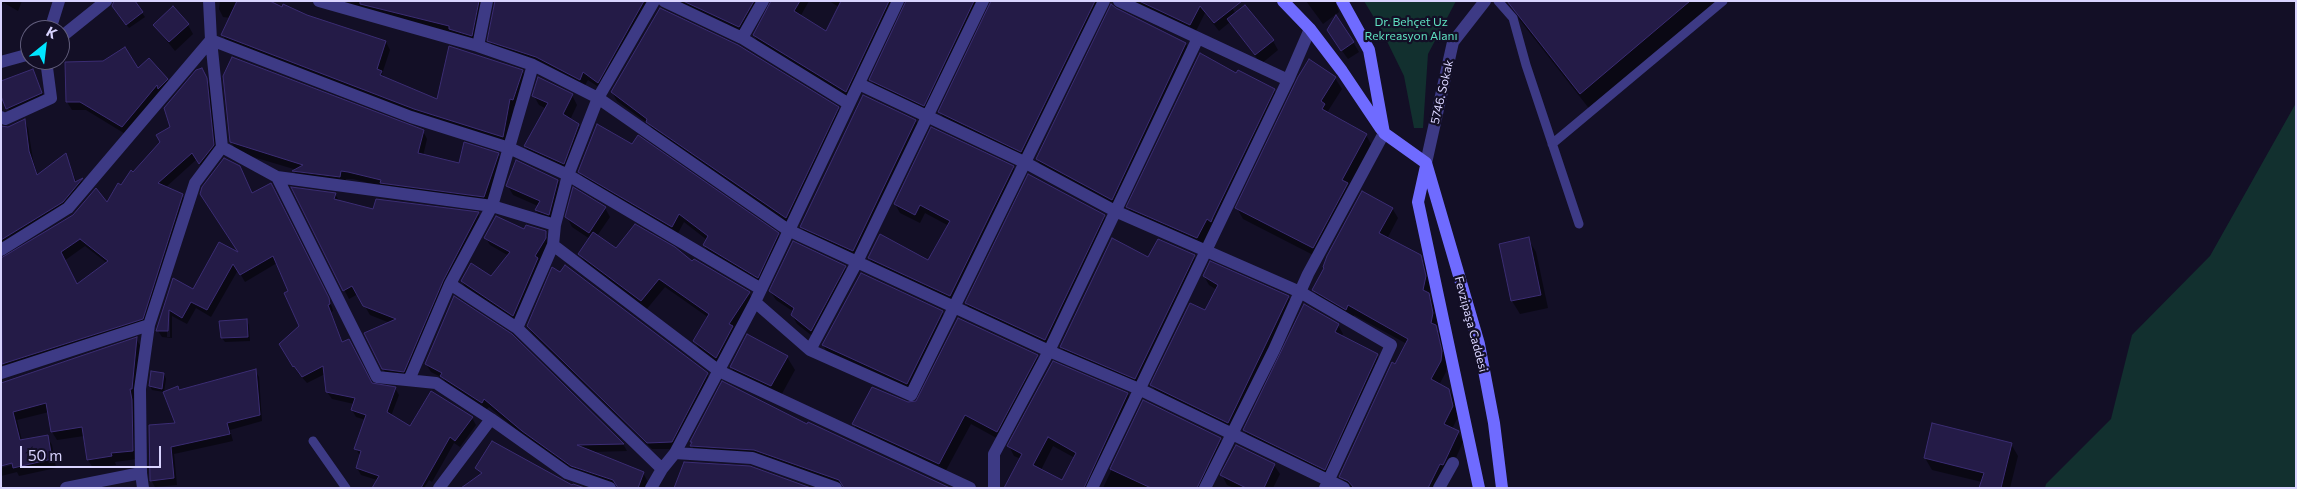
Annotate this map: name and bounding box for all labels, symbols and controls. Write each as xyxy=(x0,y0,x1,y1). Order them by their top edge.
park label: Dr. Behçet Uz Rekreasyon Alanı xyxy=(1365,15,1457,43)
north arrow xyxy=(20,20,70,70)
text: K xyxy=(44,23,60,42)
street label: 5746. Sokak xyxy=(1428,59,1456,125)
street label: Fevzipaşa Caddesi xyxy=(1451,274,1491,374)
scale bar xyxy=(22,436,164,468)
text: 50 m xyxy=(28,446,62,464)

